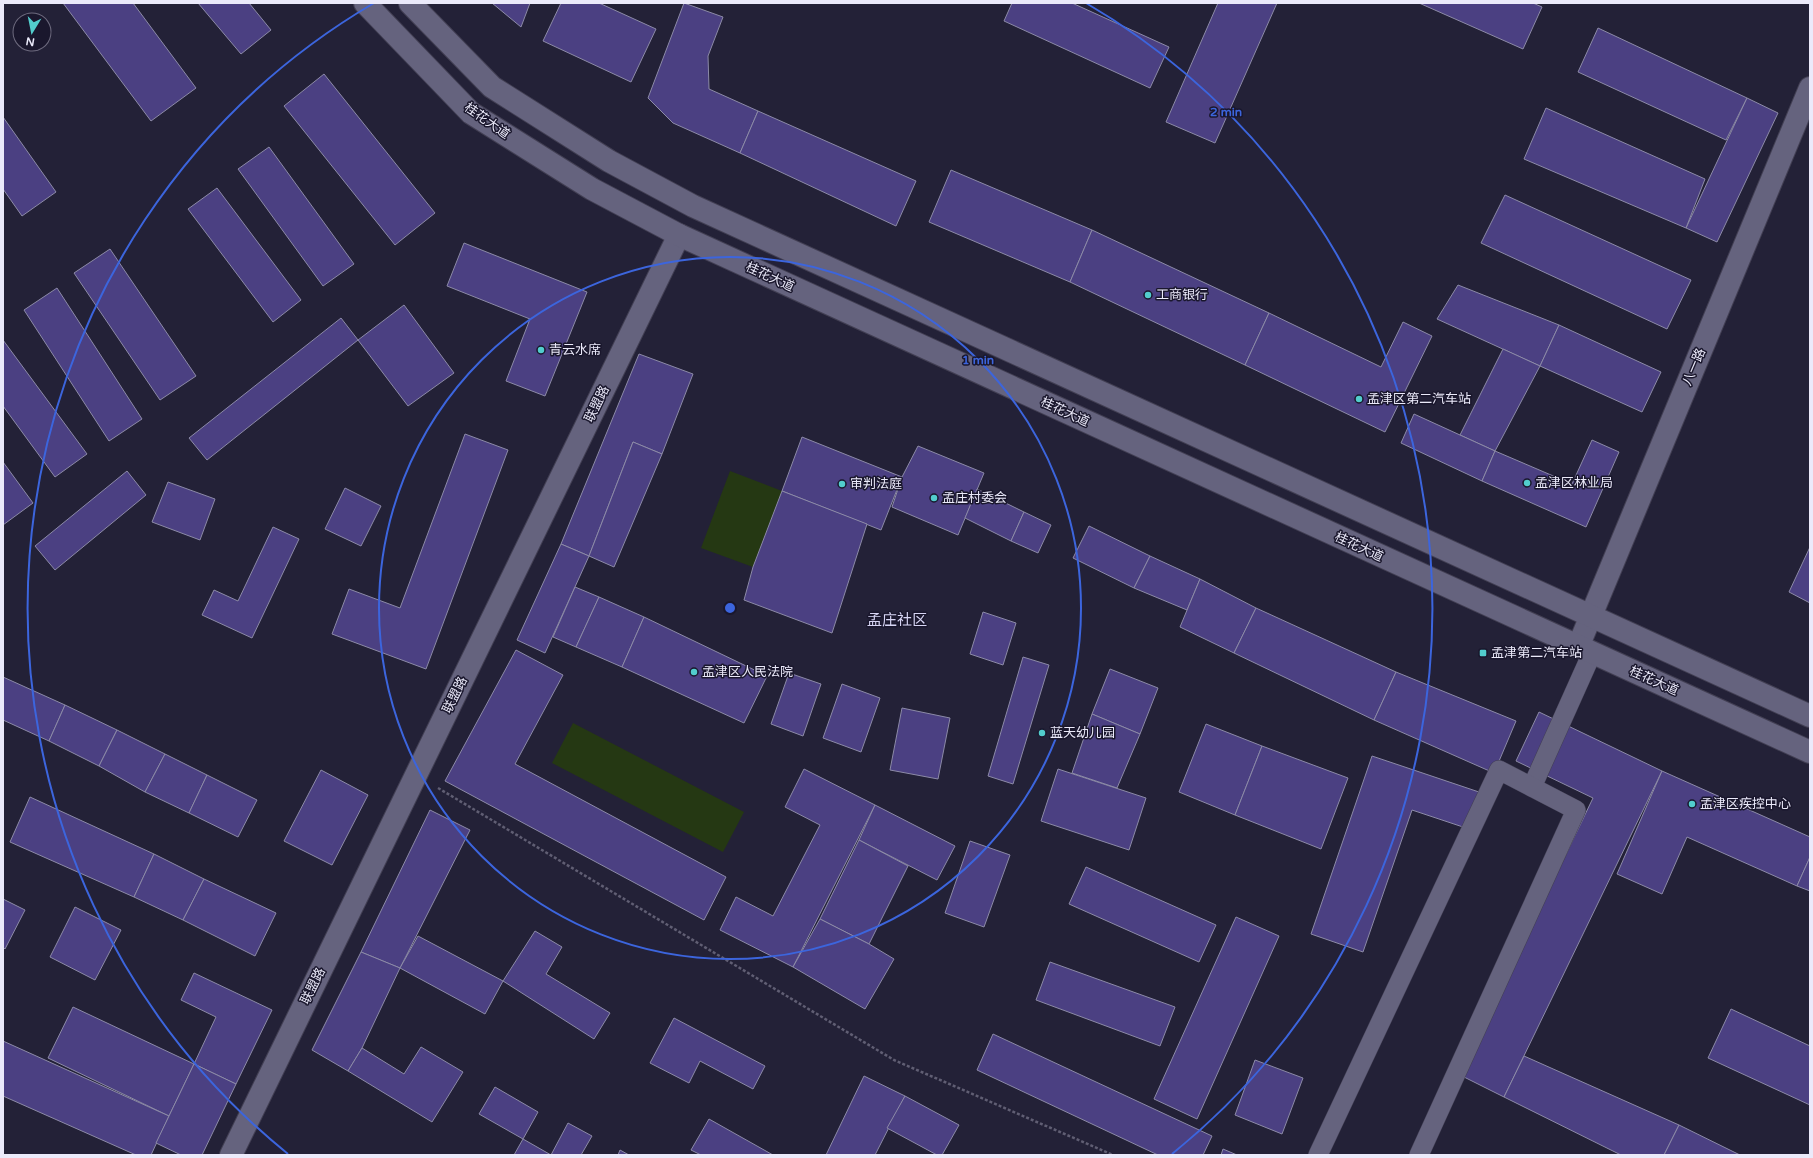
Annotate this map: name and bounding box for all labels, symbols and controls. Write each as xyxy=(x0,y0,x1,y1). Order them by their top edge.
north arrow xyxy=(12,12,52,52)
text: N xyxy=(25,34,36,49)
street label: 桂花大道 xyxy=(461,100,513,142)
text: 2 min xyxy=(1210,105,1242,119)
street label: 桂花大道 xyxy=(743,259,797,295)
place label: 工商银行 xyxy=(1156,287,1208,303)
marker: 工商银行 xyxy=(1143,290,1153,300)
place label: 青云水席 xyxy=(549,342,601,358)
marker: 青云水席 xyxy=(536,345,546,355)
street label: 八一路 xyxy=(1679,346,1709,388)
text: 1 min xyxy=(962,353,994,367)
street label: 联盟路 xyxy=(581,383,613,425)
place label: 孟津区第二汽车站 xyxy=(1367,391,1471,407)
street label: 桂花大道 xyxy=(1038,394,1092,430)
marker: 孟津区第二汽车站 xyxy=(1354,394,1364,404)
place label: 孟津区林业局 xyxy=(1535,475,1613,491)
place label: 审判法庭 xyxy=(850,476,902,492)
marker: 孟津区林业局 xyxy=(1522,478,1532,488)
marker: 审判法庭 xyxy=(837,479,847,489)
place label: 孟庄村委会 xyxy=(942,490,1007,506)
marker: 孟庄村委会 xyxy=(929,493,939,503)
street label: 桂花大道 xyxy=(1332,529,1386,565)
centre of rings xyxy=(723,601,737,615)
district label: 孟庄社区 xyxy=(867,611,927,629)
place label: 孟津第二汽车站 xyxy=(1491,645,1582,661)
marker: 孟津第二汽车站 xyxy=(1478,648,1488,658)
street label: 桂花大道 xyxy=(1627,663,1681,699)
place label: 孟津区人民法院 xyxy=(702,664,793,680)
marker: 孟津区人民法院 xyxy=(689,667,699,677)
street label: 联盟路 xyxy=(439,674,471,716)
place label: 蓝天幼儿园 xyxy=(1050,725,1115,741)
marker: 蓝天幼儿园 xyxy=(1037,728,1047,738)
place label: 孟津区疾控中心 xyxy=(1700,796,1791,812)
marker: 孟津区疾控中心 xyxy=(1687,799,1697,809)
street label: 联盟路 xyxy=(297,965,329,1007)

